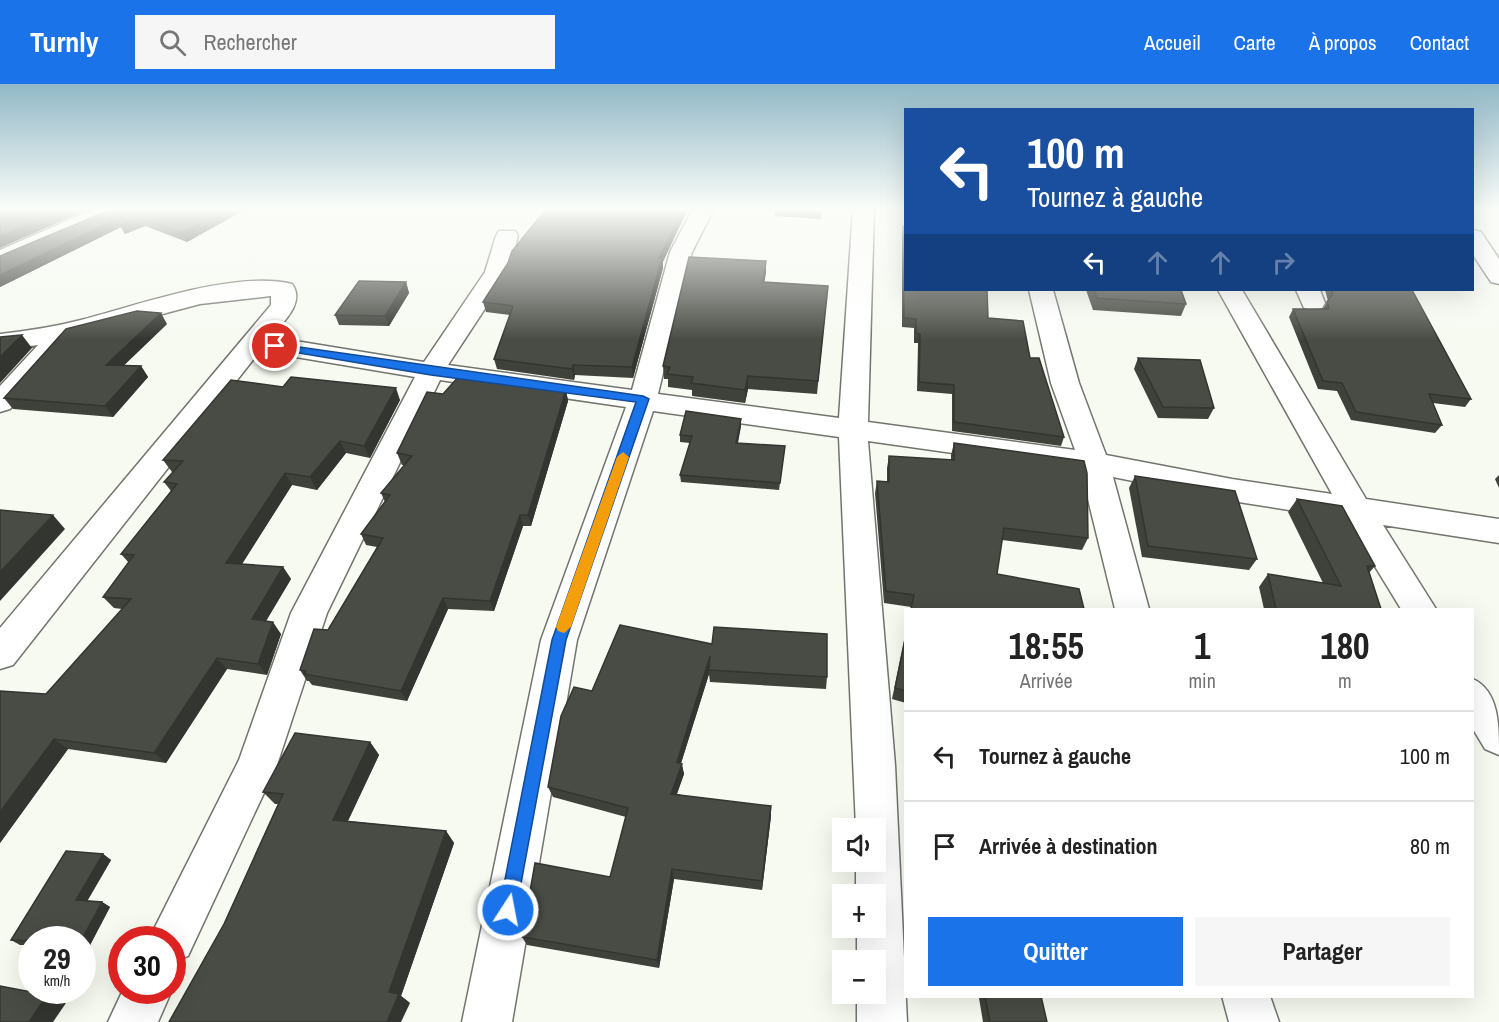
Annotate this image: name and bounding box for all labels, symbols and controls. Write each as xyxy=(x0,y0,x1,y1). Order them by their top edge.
search box xyxy=(135,15,555,69)
text: Turnly xyxy=(30,23,99,61)
icon: search xyxy=(156,26,189,59)
text: Rechercher xyxy=(204,27,297,57)
text: Accueil xyxy=(1144,28,1201,57)
text: Carte xyxy=(1234,28,1276,57)
text: À propos xyxy=(1309,28,1377,57)
text: Contact xyxy=(1410,28,1469,57)
text: 100 m xyxy=(1027,125,1125,181)
icon: left xyxy=(928,132,1006,210)
text: Tournez à gauche xyxy=(1027,179,1203,215)
icon: left xyxy=(1078,246,1111,279)
icon: ahead xyxy=(1141,246,1174,279)
icon: ahead xyxy=(1204,246,1237,279)
icon: right xyxy=(1267,246,1300,279)
pin xyxy=(249,320,300,371)
icon: arrive xyxy=(258,329,291,362)
text: 18:55 xyxy=(1008,622,1084,670)
text: 1 xyxy=(1194,622,1210,670)
text: 180 xyxy=(1320,622,1370,670)
text: Arrivée xyxy=(1020,667,1073,694)
text: min xyxy=(1188,667,1216,694)
text: m xyxy=(1338,667,1352,694)
icon: left xyxy=(928,740,961,773)
text: Tournez à gauche xyxy=(979,741,1131,771)
text: 100 m xyxy=(1400,741,1450,771)
map controls xyxy=(832,818,886,1004)
button: sound xyxy=(832,818,886,872)
icon: arrive xyxy=(928,830,961,863)
text: Arrivée à destination xyxy=(979,831,1157,861)
text: 80 m xyxy=(1410,831,1450,861)
position arrow xyxy=(476,878,540,942)
button: + xyxy=(832,884,886,938)
button: Quitter xyxy=(928,917,1183,986)
button: Partager xyxy=(1195,917,1450,986)
speed limit sign: 30 xyxy=(108,926,186,1004)
text: 29 xyxy=(43,938,71,978)
button: − xyxy=(832,950,886,1004)
text: km/h xyxy=(44,970,70,991)

